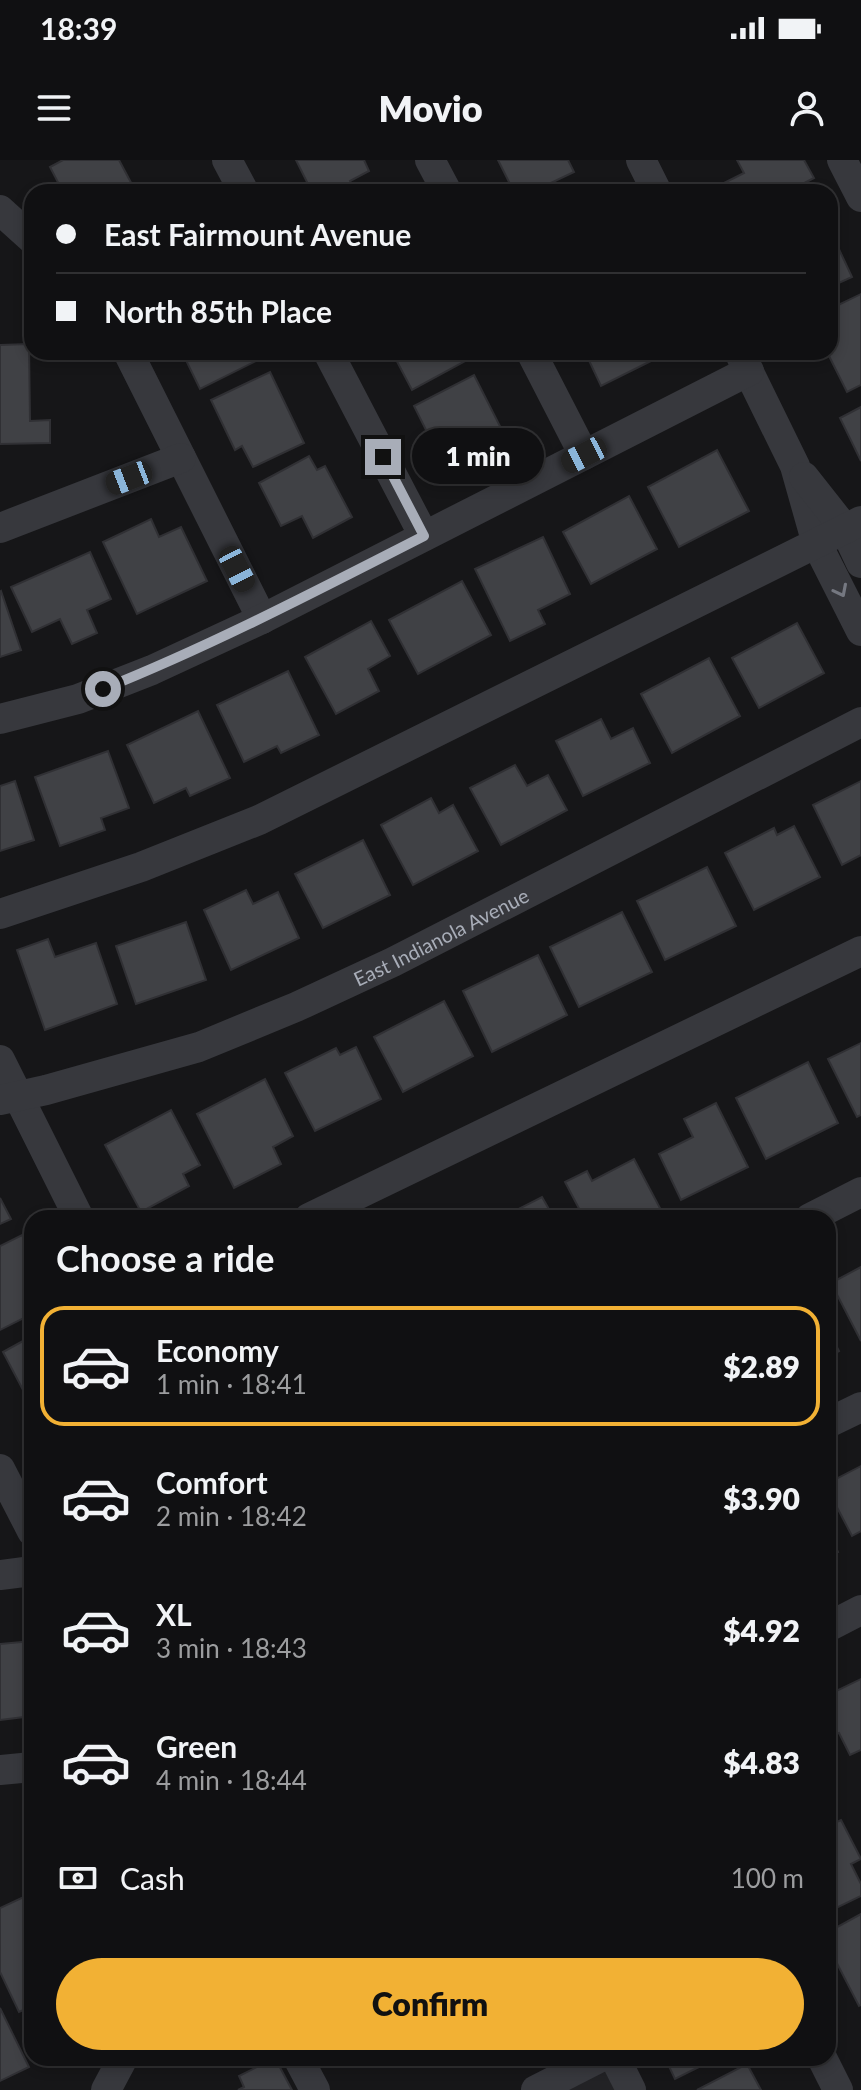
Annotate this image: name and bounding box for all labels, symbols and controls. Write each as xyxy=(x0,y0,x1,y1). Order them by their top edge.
text: 18:39 xyxy=(40,10,117,46)
icon: menu xyxy=(32,86,76,130)
text: Movio xyxy=(378,86,483,130)
icon: person xyxy=(785,86,829,130)
text: East Fairmount Avenue xyxy=(104,216,411,252)
text: North 85th Place xyxy=(104,293,332,329)
callout: 1 min xyxy=(411,429,543,485)
car xyxy=(557,433,611,477)
route end xyxy=(365,439,401,475)
text: 1 min xyxy=(446,440,510,472)
car xyxy=(102,458,156,498)
car xyxy=(215,542,259,596)
one-way arrow xyxy=(831,583,847,598)
route start xyxy=(85,671,121,707)
street label: East Indianola Avenue xyxy=(350,883,532,991)
text: Choose a ride xyxy=(56,1236,275,1280)
icon: car xyxy=(60,1330,132,1402)
text: Economy xyxy=(156,1332,279,1368)
text: $2.89 xyxy=(723,1348,800,1384)
text: 1 min · 18:41 xyxy=(156,1368,307,1400)
icon: car xyxy=(60,1462,132,1534)
text: Comfort xyxy=(156,1464,268,1500)
text: $3.90 xyxy=(723,1480,800,1516)
text: 2 min · 18:42 xyxy=(156,1500,307,1532)
icon: car xyxy=(60,1594,132,1666)
text: XL xyxy=(156,1596,192,1632)
text: $4.92 xyxy=(723,1612,800,1648)
text: 3 min · 18:43 xyxy=(156,1632,307,1664)
icon: car xyxy=(60,1726,132,1798)
text: Green xyxy=(156,1728,237,1764)
text: $4.83 xyxy=(723,1744,800,1780)
text: 4 min · 18:44 xyxy=(156,1764,307,1796)
icon: cash xyxy=(56,1856,100,1900)
text: Cash xyxy=(120,1860,185,1896)
text: 100 m xyxy=(731,1862,804,1894)
button: Confirm xyxy=(56,1958,804,2050)

